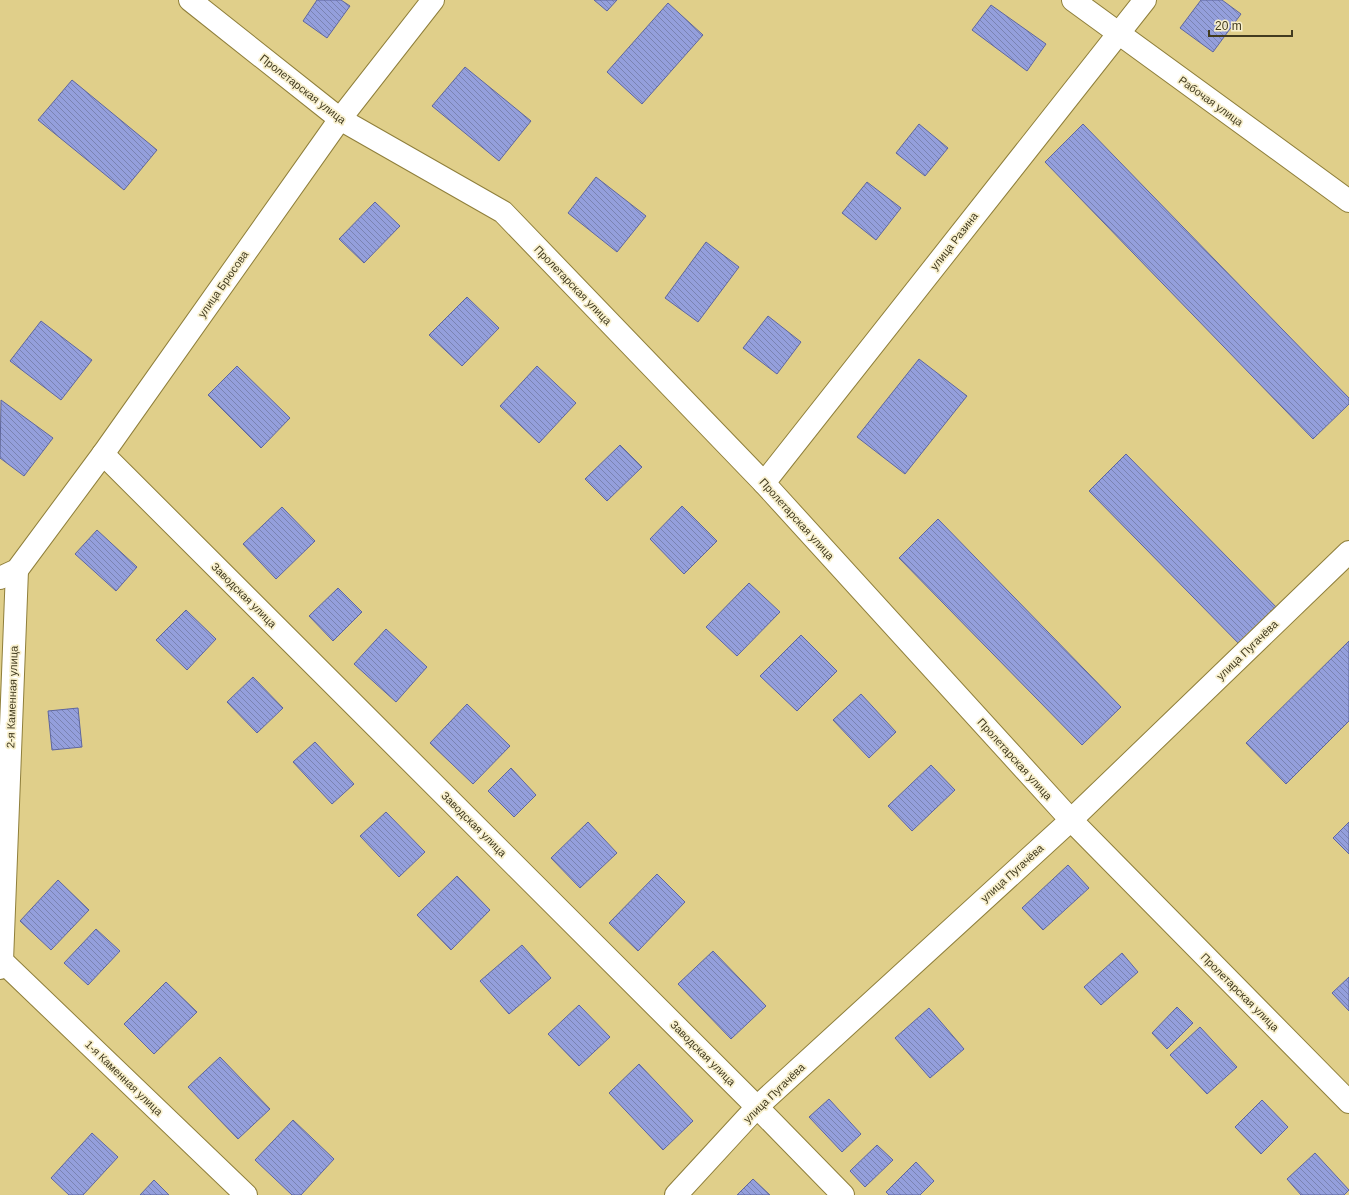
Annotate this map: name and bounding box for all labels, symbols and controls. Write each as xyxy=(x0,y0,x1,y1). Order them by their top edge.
scale bar xyxy=(1209,12,1292,38)
text: 20 m xyxy=(1215,19,1242,33)
street label: Пролетарская улица xyxy=(258,52,349,127)
street label: Рабочая улица xyxy=(1177,74,1246,129)
street label: улица Разина xyxy=(928,209,981,272)
street label: Пролетарская улица xyxy=(532,243,614,328)
street label: улица Брюсова xyxy=(196,248,251,320)
street label: Пролетарская улица xyxy=(757,476,837,563)
street label: Заводская улица xyxy=(209,560,280,631)
street label: улица Пугачёва xyxy=(1214,617,1281,682)
street label: 2-я Каменная улица xyxy=(4,645,20,748)
street label: Пролетарская улица xyxy=(975,716,1055,803)
street label: Заводская улица xyxy=(439,789,510,860)
street label: улица Пугачёва xyxy=(978,841,1046,904)
street label: Пролетарская улица xyxy=(1199,951,1282,1034)
street label: Заводская улица xyxy=(668,1018,739,1089)
street label: 1-я Каменная улица xyxy=(83,1038,166,1119)
street label: улица Пугачёва xyxy=(741,1060,808,1125)

